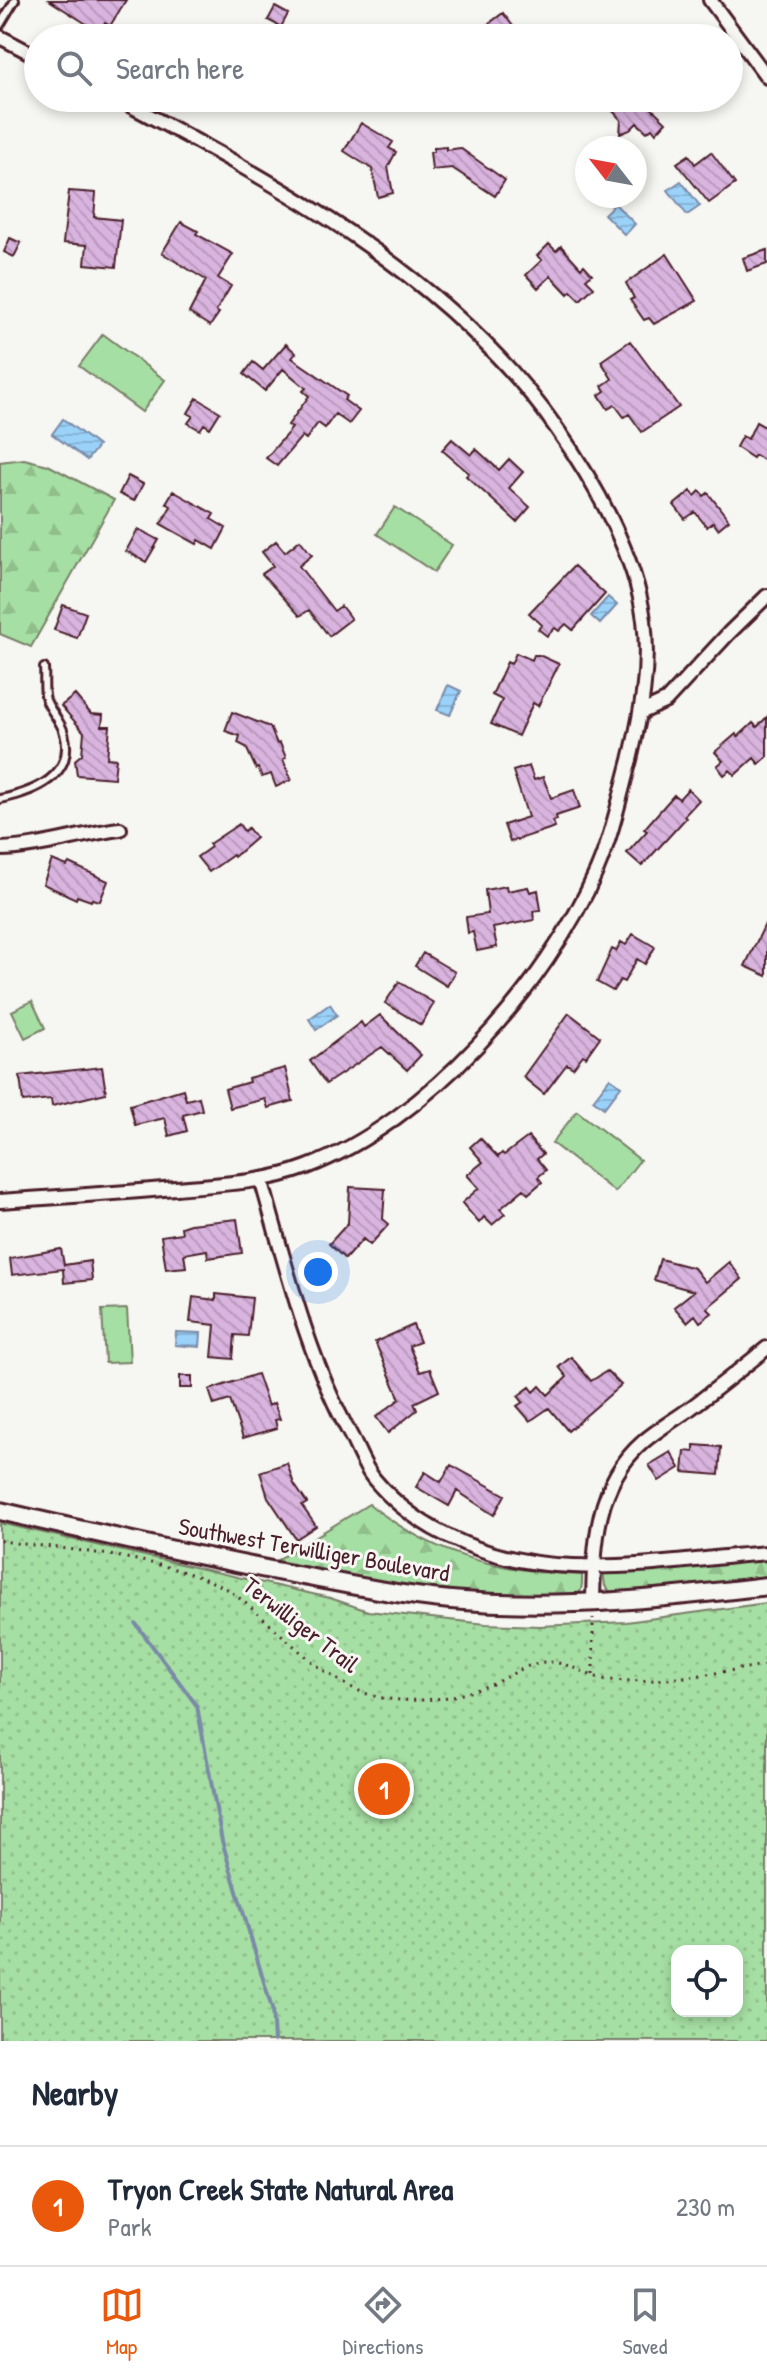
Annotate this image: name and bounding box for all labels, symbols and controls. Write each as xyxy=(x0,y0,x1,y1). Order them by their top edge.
search box xyxy=(24,24,743,112)
icon: search xyxy=(52,46,96,90)
text: Search here xyxy=(116,48,244,88)
north arrow xyxy=(575,136,647,208)
your location xyxy=(298,1252,338,1292)
street label: Southwest Terwilliger Boulevard xyxy=(176,1509,452,1589)
street label: Terwilliger Trail xyxy=(237,1569,367,1680)
pin: 1 xyxy=(358,1759,410,1819)
map controls xyxy=(671,1945,743,2017)
button: locate xyxy=(671,1945,743,2017)
text: Nearby xyxy=(32,2070,118,2116)
text: Tryon Creek State Natural Area xyxy=(108,2169,453,2209)
text: 1 xyxy=(53,2189,63,2224)
text: 230 m xyxy=(676,2189,735,2224)
text: Park xyxy=(108,2209,152,2244)
tab: Map xyxy=(100,2283,144,2361)
tab: Directions xyxy=(343,2283,424,2361)
tab: Saved xyxy=(623,2283,667,2361)

